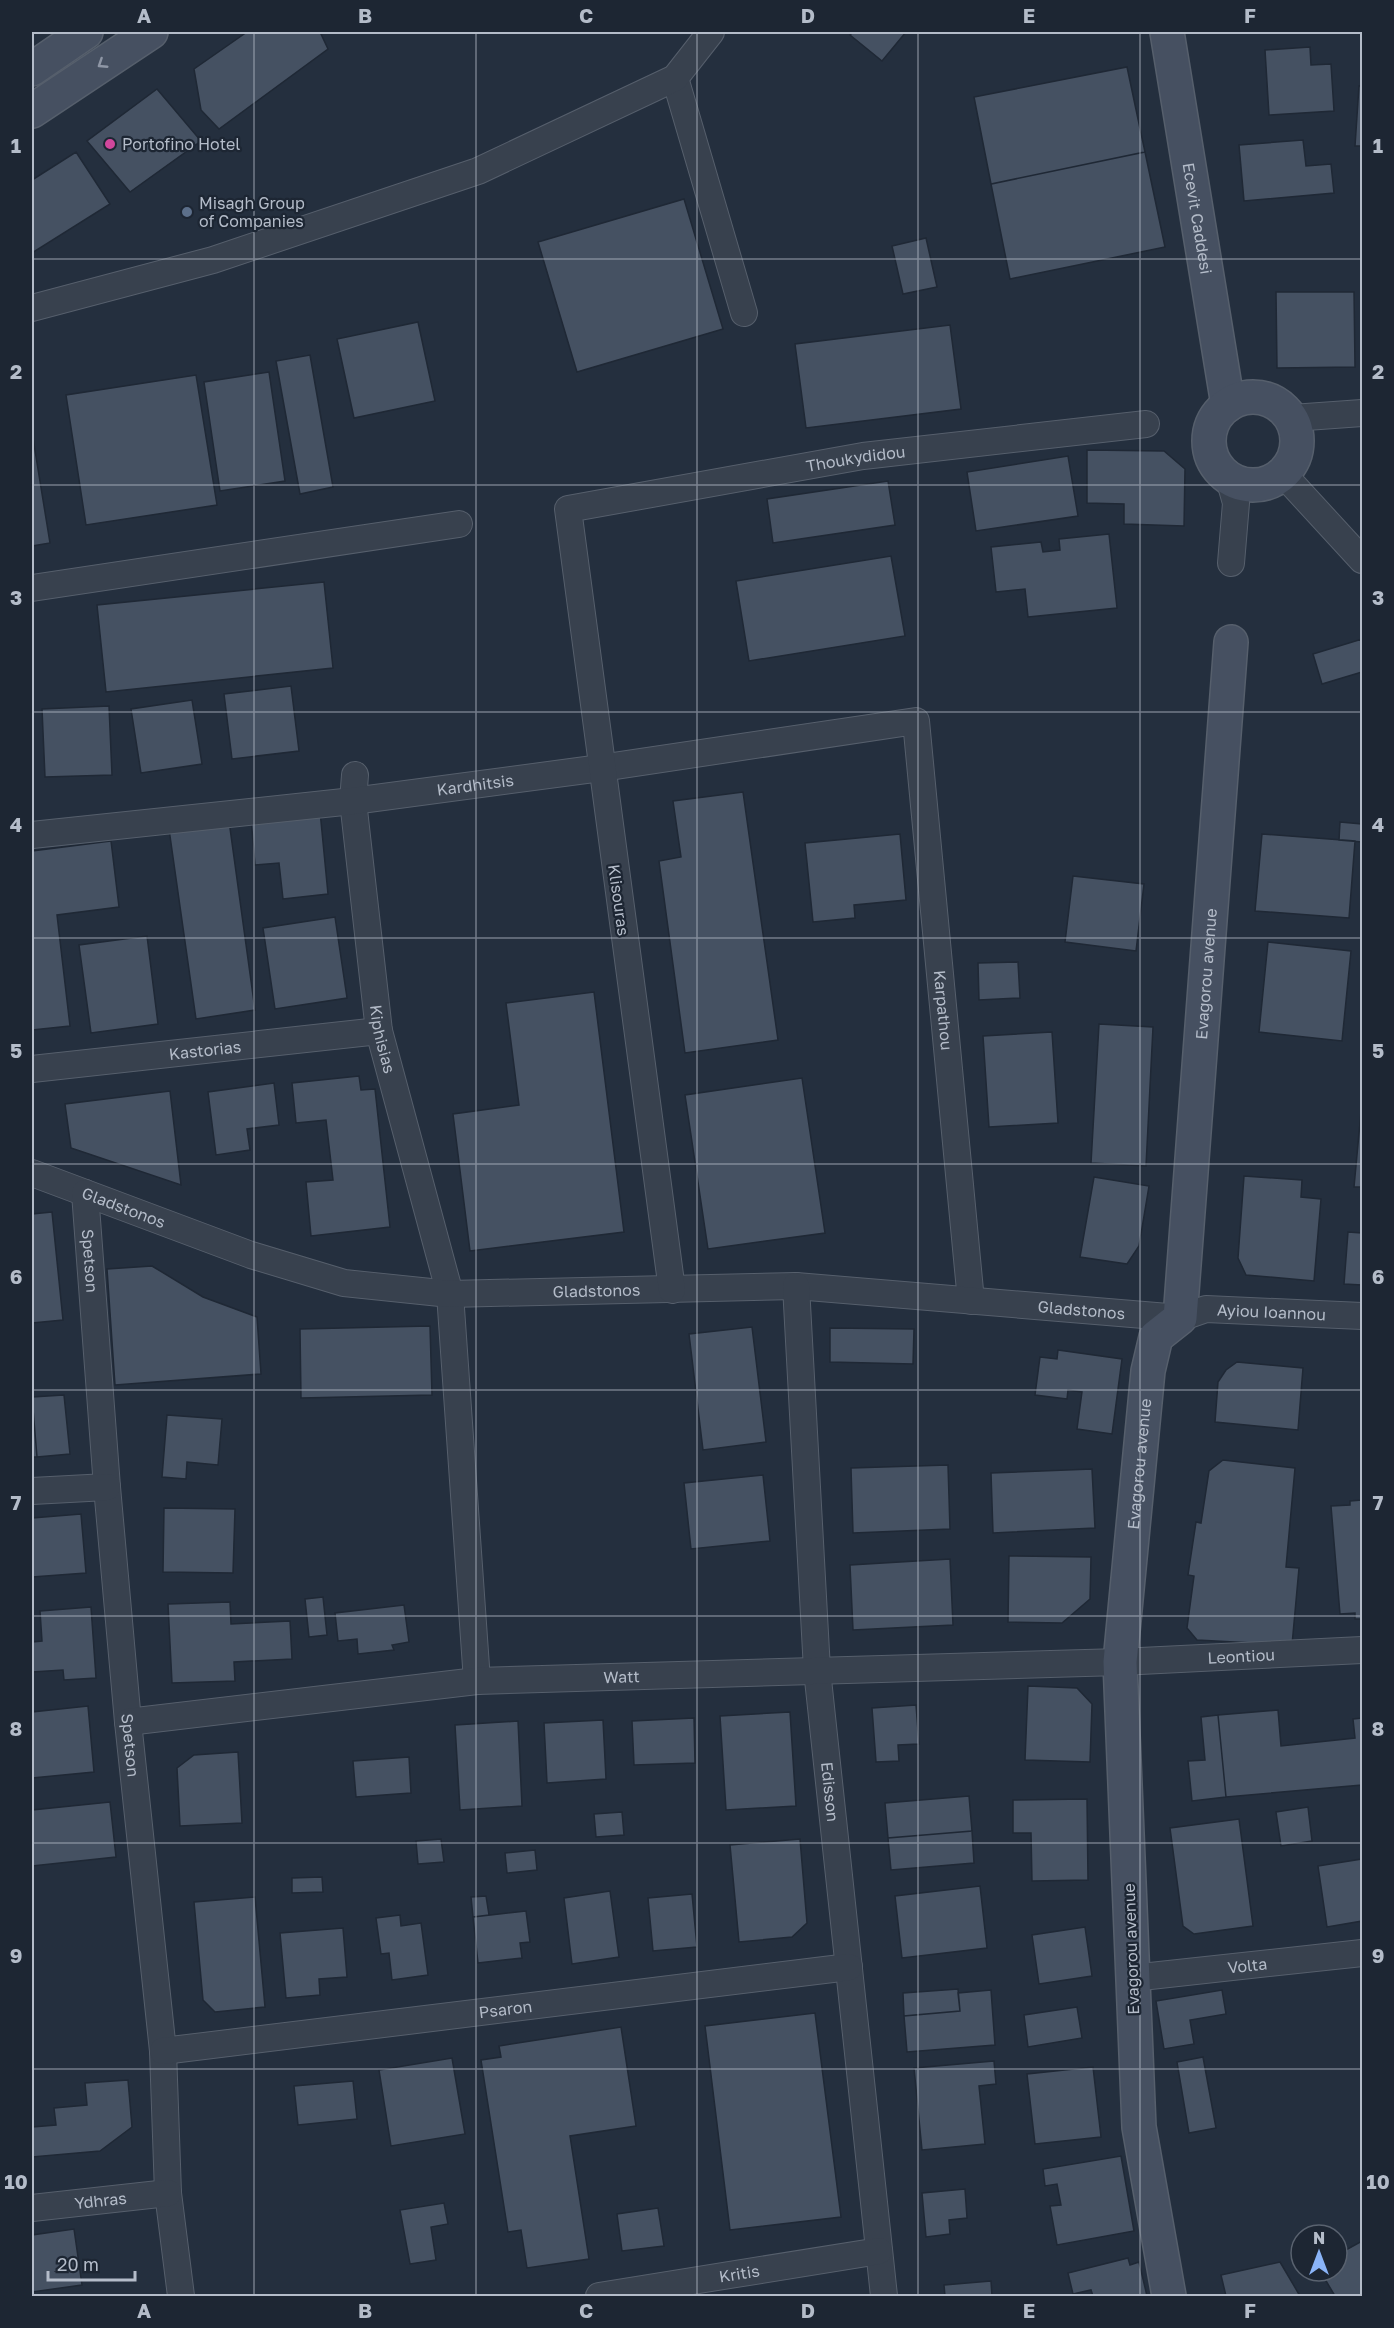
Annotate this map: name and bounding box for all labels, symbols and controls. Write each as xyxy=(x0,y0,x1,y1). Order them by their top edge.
text: A xyxy=(137,3,151,27)
text: B xyxy=(358,3,372,27)
text: C xyxy=(579,3,593,27)
text: D xyxy=(801,3,815,27)
text: E xyxy=(1023,3,1035,27)
text: F xyxy=(1244,3,1256,27)
one-way arrow xyxy=(98,57,109,68)
text: 1 xyxy=(11,133,21,157)
text: 1 xyxy=(1373,133,1383,157)
place label: Portofino Hotel xyxy=(122,134,240,154)
marker: Portofino Hotel xyxy=(103,137,117,151)
street label: Ecevit Caddesi xyxy=(1179,161,1216,276)
place label: Misagh Group of Companies xyxy=(199,193,305,231)
marker: Misagh Group of Companies xyxy=(180,205,194,219)
text: 2 xyxy=(10,359,22,383)
text: 2 xyxy=(1372,359,1384,383)
street label: Thoukydidou xyxy=(804,441,906,476)
text: 3 xyxy=(10,585,22,609)
text: 3 xyxy=(1372,585,1384,609)
street label: Kardhitsis xyxy=(435,770,515,800)
text: 4 xyxy=(10,812,22,836)
text: 4 xyxy=(1372,812,1384,836)
street label: Klisouras xyxy=(604,863,634,937)
street label: Evagorou avenue xyxy=(1191,908,1221,1040)
street label: Karpathou xyxy=(930,969,957,1051)
street label: Kiphisias xyxy=(366,1004,400,1075)
street label: Kastorias xyxy=(168,1036,242,1064)
text: 5 xyxy=(10,1038,22,1062)
text: 5 xyxy=(1372,1038,1384,1062)
street label: Gladstonos xyxy=(79,1183,168,1232)
street label: Spetson xyxy=(78,1228,102,1293)
text: 6 xyxy=(10,1264,22,1288)
text: 6 xyxy=(1372,1264,1384,1288)
street label: Gladstonos xyxy=(552,1280,641,1302)
street label: Gladstonos xyxy=(1037,1296,1126,1323)
street label: Ayiou Ioannou xyxy=(1217,1300,1326,1324)
street label: Evagorou avenue xyxy=(1123,1398,1155,1530)
text: 7 xyxy=(11,1490,22,1514)
text: 7 xyxy=(1373,1490,1384,1514)
street label: Leontiou xyxy=(1207,1644,1275,1668)
street label: Watt xyxy=(603,1666,640,1687)
street label: Spetson xyxy=(117,1713,144,1778)
text: 8 xyxy=(10,1716,22,1740)
text: 8 xyxy=(1372,1716,1384,1740)
street label: Edisson xyxy=(817,1761,843,1823)
street label: Evagorou avenue xyxy=(1119,1883,1143,2015)
text: 9 xyxy=(10,1943,22,1967)
text: 9 xyxy=(1372,1943,1384,1967)
street label: Volta xyxy=(1227,1953,1268,1978)
street label: Psaron xyxy=(478,1996,533,2022)
text: 10 xyxy=(4,2169,28,2193)
text: 10 xyxy=(1366,2169,1390,2193)
street label: Ydhras xyxy=(74,2188,128,2213)
north arrow xyxy=(1289,2223,1349,2283)
text: N xyxy=(1313,2228,1325,2248)
scale bar xyxy=(48,2244,135,2282)
text: 20 m xyxy=(57,2253,99,2275)
street label: Kritis xyxy=(717,2260,761,2287)
text: A xyxy=(137,2298,151,2322)
text: B xyxy=(358,2298,372,2322)
text: C xyxy=(579,2298,593,2322)
text: D xyxy=(801,2298,815,2322)
text: E xyxy=(1023,2298,1035,2322)
text: F xyxy=(1244,2298,1256,2322)

